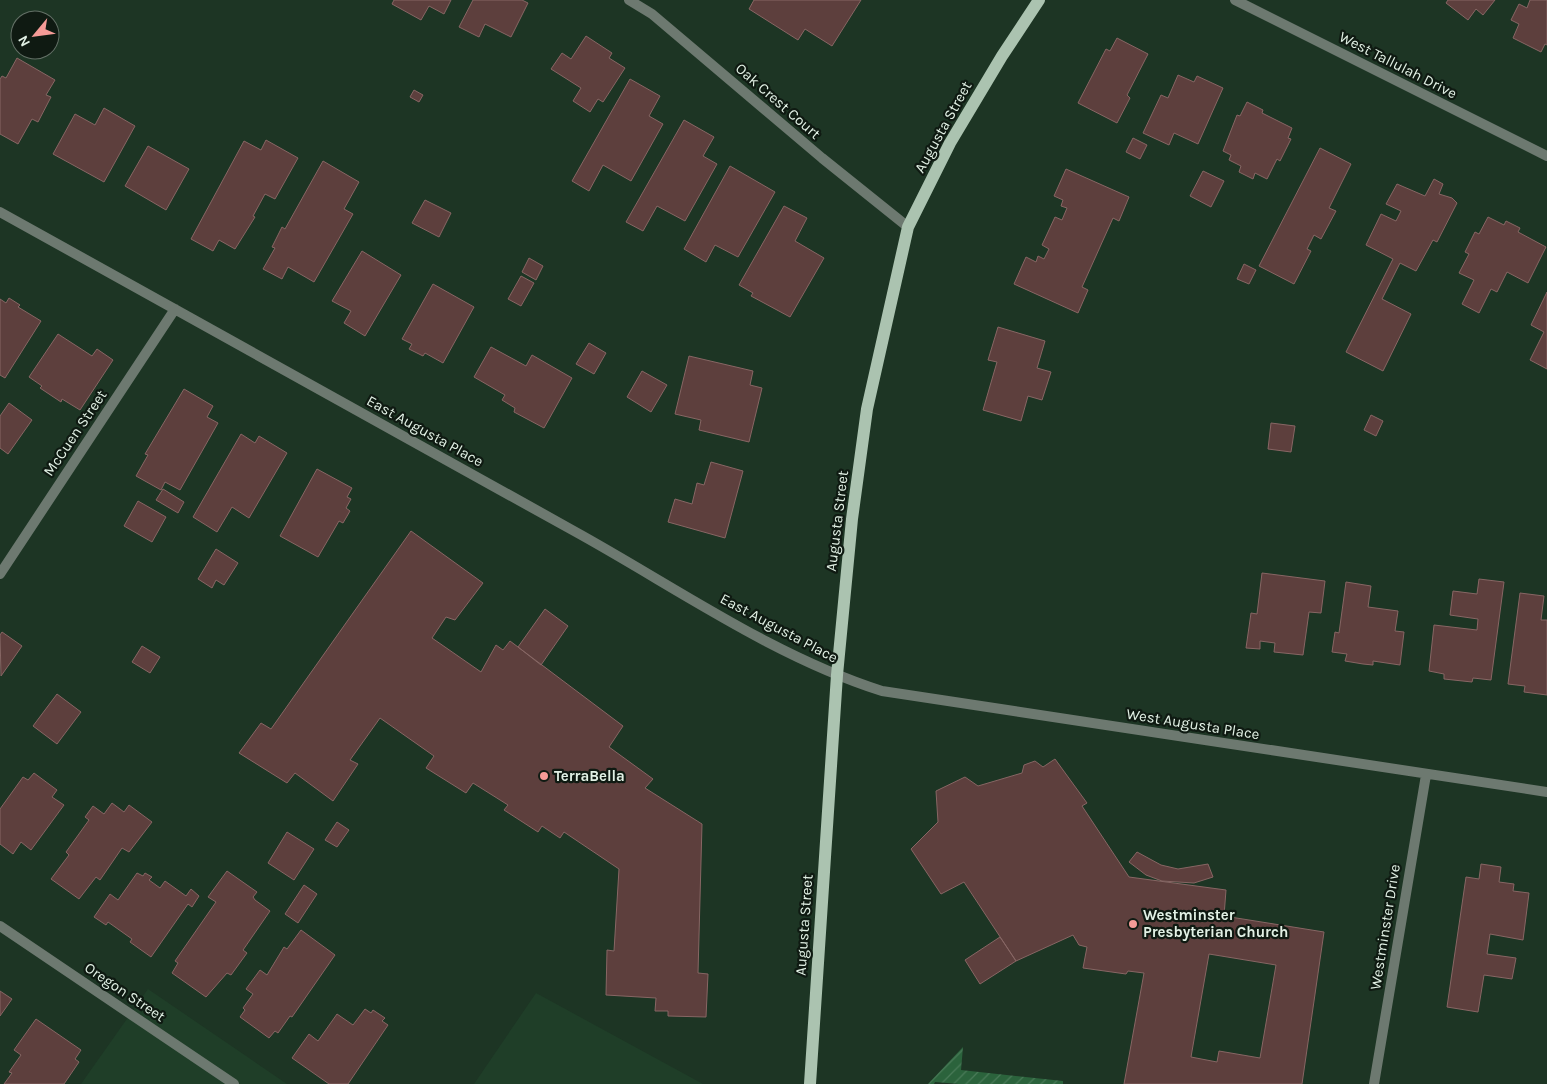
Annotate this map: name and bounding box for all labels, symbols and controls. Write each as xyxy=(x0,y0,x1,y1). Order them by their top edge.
north arrow xyxy=(10,10,60,60)
street label: West Tallulah Drive xyxy=(1336,28,1460,102)
text: N xyxy=(14,33,34,50)
street label: Oak Crest Court xyxy=(732,59,825,143)
street label: Augusta Street xyxy=(910,78,976,176)
street label: McCuen Street xyxy=(40,386,111,480)
street label: East Augusta Place xyxy=(364,391,486,471)
street label: Augusta Street xyxy=(822,469,852,573)
street label: East Augusta Place xyxy=(717,589,841,667)
street label: West Augusta Place xyxy=(1125,705,1261,743)
place label: TerraBella xyxy=(554,767,625,785)
marker: TerraBella xyxy=(538,770,550,782)
street label: Westminster Drive xyxy=(1366,863,1404,991)
street label: Augusta Street xyxy=(791,873,817,976)
place label: Westminster Presbyterian Church xyxy=(1143,906,1288,941)
marker: Westminster Presbyterian Church xyxy=(1127,918,1139,930)
street label: Oregon Street xyxy=(81,958,169,1026)

